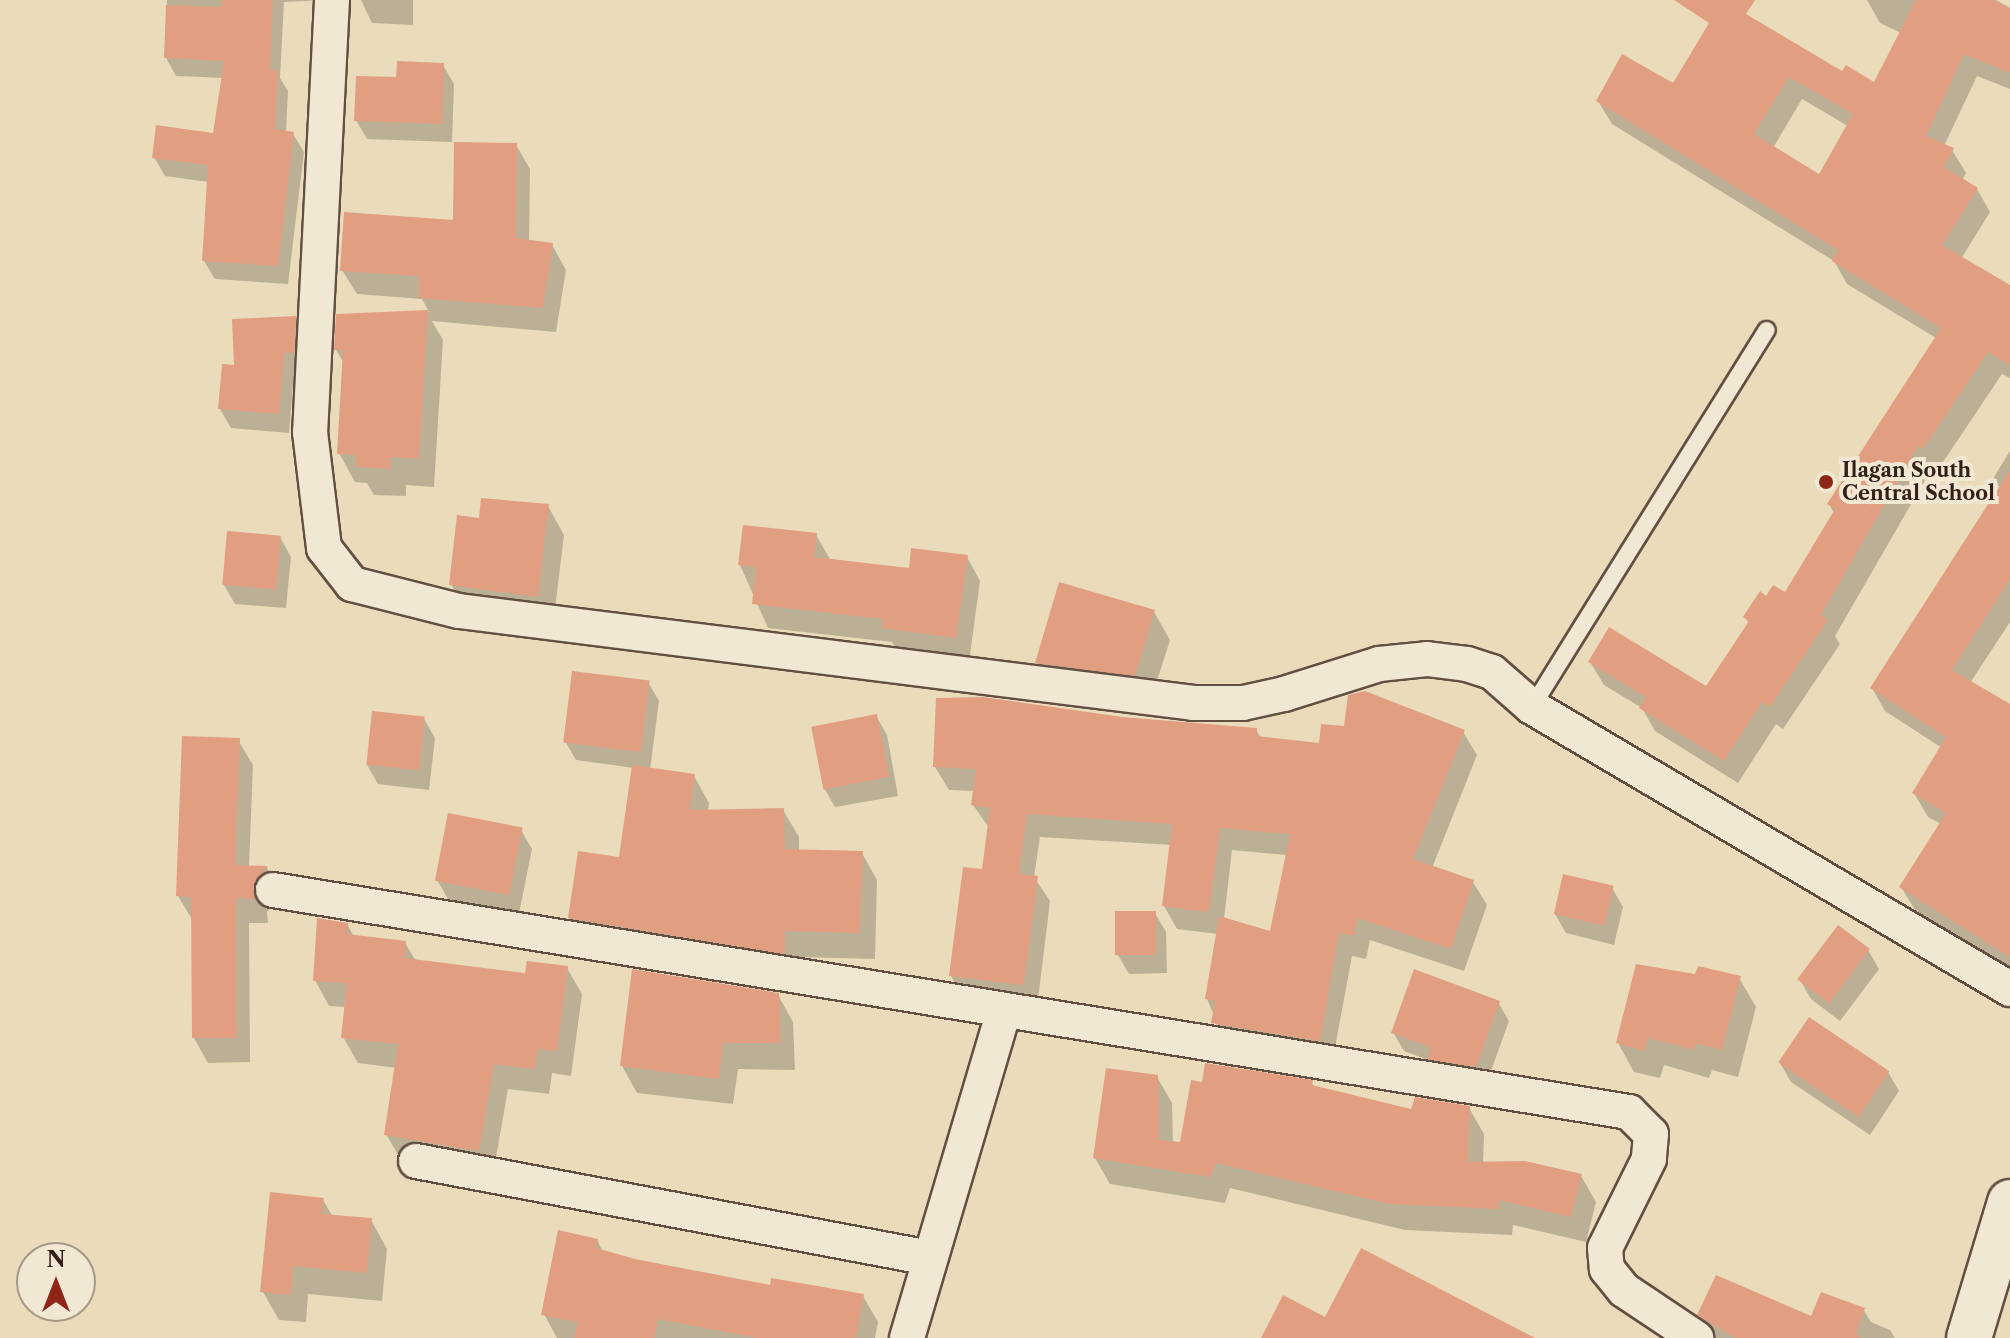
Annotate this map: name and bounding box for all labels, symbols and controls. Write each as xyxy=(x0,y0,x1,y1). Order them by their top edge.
place label: Ilagan South Central School xyxy=(1842,458,1995,505)
marker: Ilagan South Central School xyxy=(1817,473,1835,491)
north arrow xyxy=(16,1242,96,1322)
text: N xyxy=(46,1246,66,1273)

